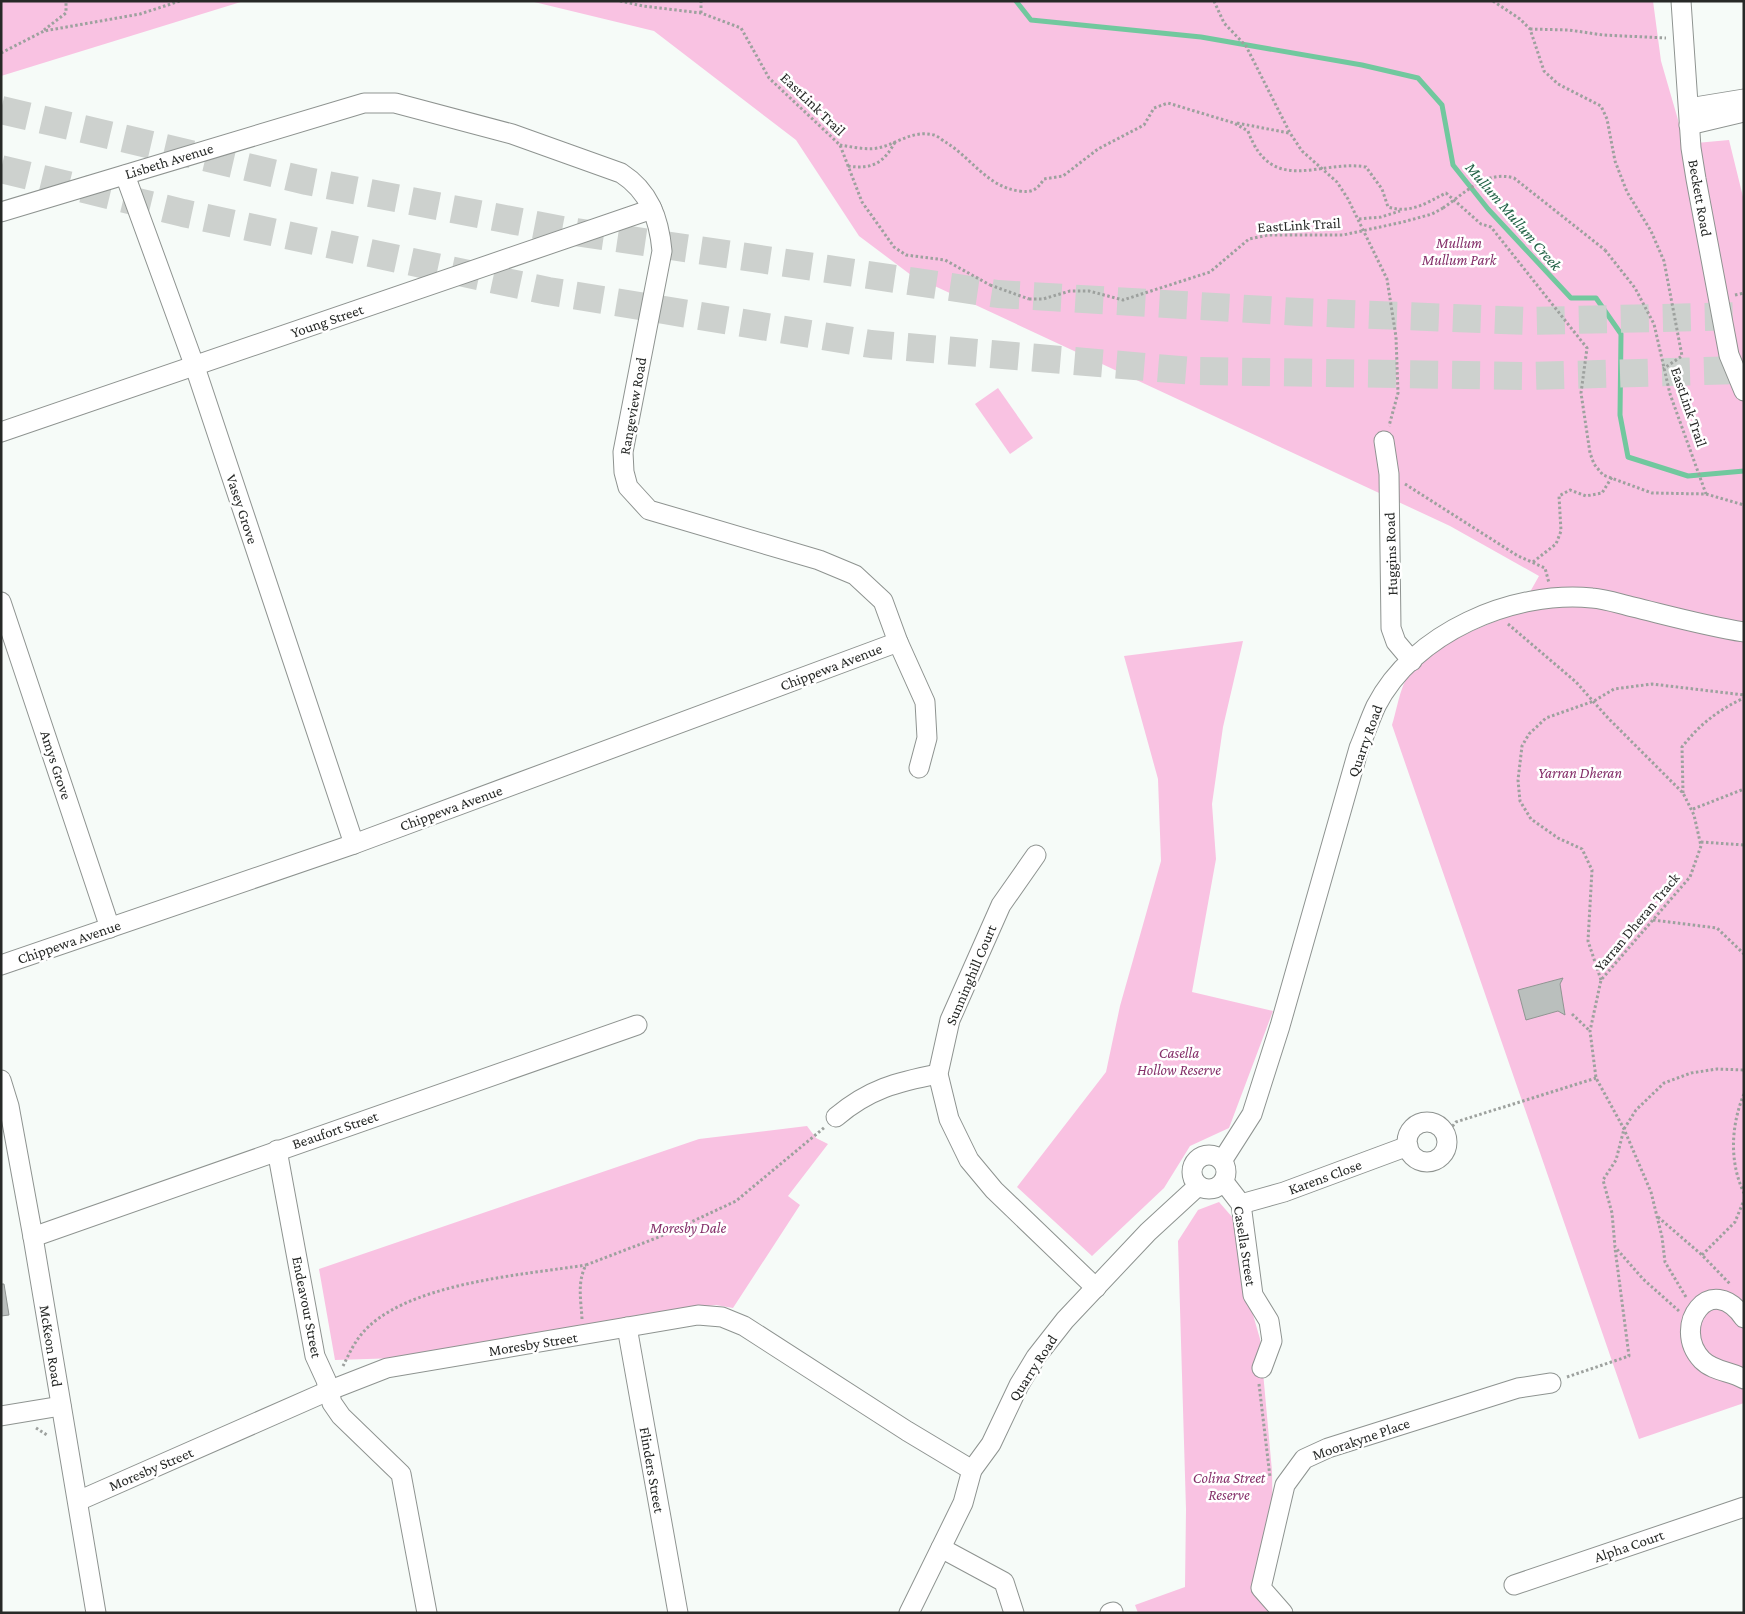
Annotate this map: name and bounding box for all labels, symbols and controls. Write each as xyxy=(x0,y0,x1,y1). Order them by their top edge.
street label: EastLink Trail xyxy=(777,69,849,139)
street label: Lisbeth Avenue xyxy=(123,140,215,182)
water label: Mullum Mullum Creek xyxy=(1461,158,1566,275)
street label: Beckett Road xyxy=(1685,158,1715,238)
street label: EastLink Trail xyxy=(1257,215,1341,235)
park label: Mullum Mullum Park xyxy=(1421,235,1498,268)
street label: Young Street xyxy=(289,301,367,342)
street label: Rangeview Road xyxy=(617,356,650,456)
street label: EastLink Trail xyxy=(1668,365,1710,449)
street label: Vasey Grove xyxy=(222,472,261,547)
street label: Huggins Road xyxy=(1382,512,1401,596)
street label: Chippewa Avenue xyxy=(778,640,885,695)
street label: Quarry Road xyxy=(1345,703,1386,780)
street label: Amys Grove xyxy=(36,729,75,802)
park label: Yarran Dheran xyxy=(1538,765,1622,781)
street label: Chippewa Avenue xyxy=(398,782,505,835)
street label: Yarran Dheran Track xyxy=(1591,869,1683,974)
street label: Chippewa Avenue xyxy=(15,917,123,968)
street label: Sunninghill Court xyxy=(943,921,1001,1028)
park label: Casella Hollow Reserve xyxy=(1137,1045,1221,1078)
street label: Beaufort Street xyxy=(290,1107,381,1152)
street label: Karens Close xyxy=(1286,1156,1364,1198)
street label: Casella Street xyxy=(1231,1205,1259,1288)
park label: Moresby Dale xyxy=(649,1220,726,1237)
street label: Endeavour Street xyxy=(289,1255,325,1360)
street label: McKeon Road xyxy=(37,1304,65,1388)
street label: Moresby Street xyxy=(487,1329,580,1360)
street label: Quarry Road xyxy=(1006,1332,1061,1405)
street label: Moorakyne Place xyxy=(1310,1415,1412,1464)
street label: Flinders Street xyxy=(637,1426,668,1515)
street label: Moresby Street xyxy=(107,1444,197,1495)
park label: Colina Street Reserve xyxy=(1193,1470,1266,1503)
street label: Alpha Court xyxy=(1592,1526,1667,1566)

